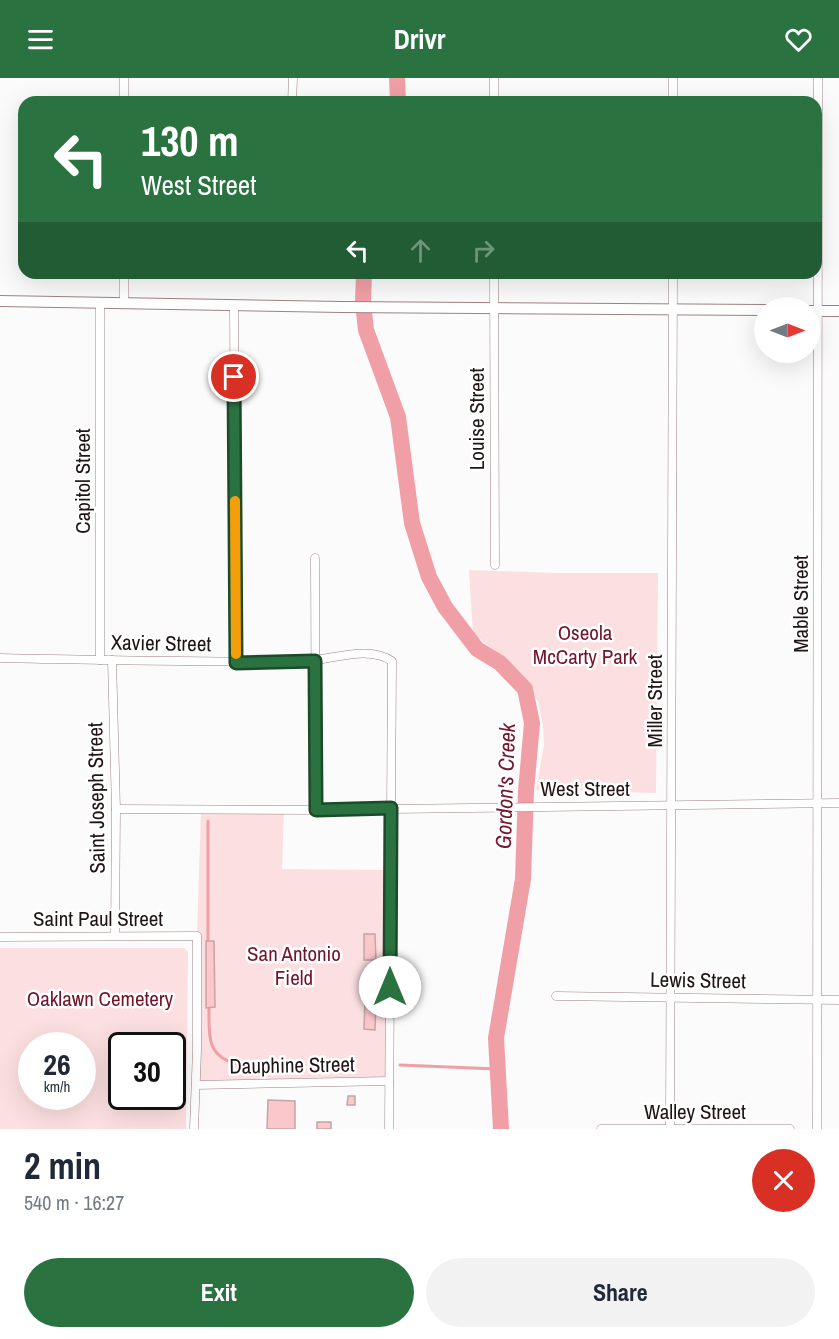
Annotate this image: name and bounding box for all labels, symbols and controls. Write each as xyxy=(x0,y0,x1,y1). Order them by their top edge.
text: Drivr xyxy=(394,21,445,57)
icon: menu xyxy=(24,23,57,56)
icon: heart xyxy=(782,23,815,56)
text: 130 m xyxy=(141,113,239,169)
icon: left xyxy=(42,120,120,198)
text: West Street xyxy=(141,167,256,203)
icon: left xyxy=(341,234,374,267)
icon: ahead xyxy=(404,234,437,267)
icon: right xyxy=(467,234,500,267)
north arrow xyxy=(754,297,820,363)
map controls xyxy=(754,297,820,363)
pin xyxy=(208,351,259,402)
icon: arrive xyxy=(217,360,250,393)
street label: Louise Street xyxy=(462,368,491,470)
street label: Capitol Street xyxy=(68,428,97,534)
street label: Mable Street xyxy=(786,555,815,653)
park label: Oseola McCarty Park xyxy=(533,618,638,671)
street label: Xavier Street xyxy=(111,628,212,658)
street label: Miller Street xyxy=(640,654,669,747)
street label: Saint Joseph Street xyxy=(80,722,112,874)
water label: Gordon's Creek xyxy=(488,722,522,849)
street label: West Street xyxy=(540,774,630,803)
street label: Saint Paul Street xyxy=(33,904,163,933)
park label: San Antonio Field xyxy=(247,939,341,992)
position arrow xyxy=(358,955,422,1019)
street label: Lewis Street xyxy=(650,965,746,995)
park label: Oaklawn Cemetery xyxy=(27,984,174,1013)
speed limit sign: 30 xyxy=(108,1032,186,1110)
text: 26 xyxy=(43,1044,71,1084)
street label: Dauphine Street xyxy=(229,1049,355,1081)
text: km/h xyxy=(44,1076,70,1097)
street label: Walley Street xyxy=(644,1097,746,1126)
text: 2 min xyxy=(24,1142,101,1190)
button: close xyxy=(752,1149,815,1212)
text: 540 m · 16:27 xyxy=(24,1189,124,1216)
button: Exit xyxy=(24,1258,414,1327)
button: Share xyxy=(426,1258,815,1327)

